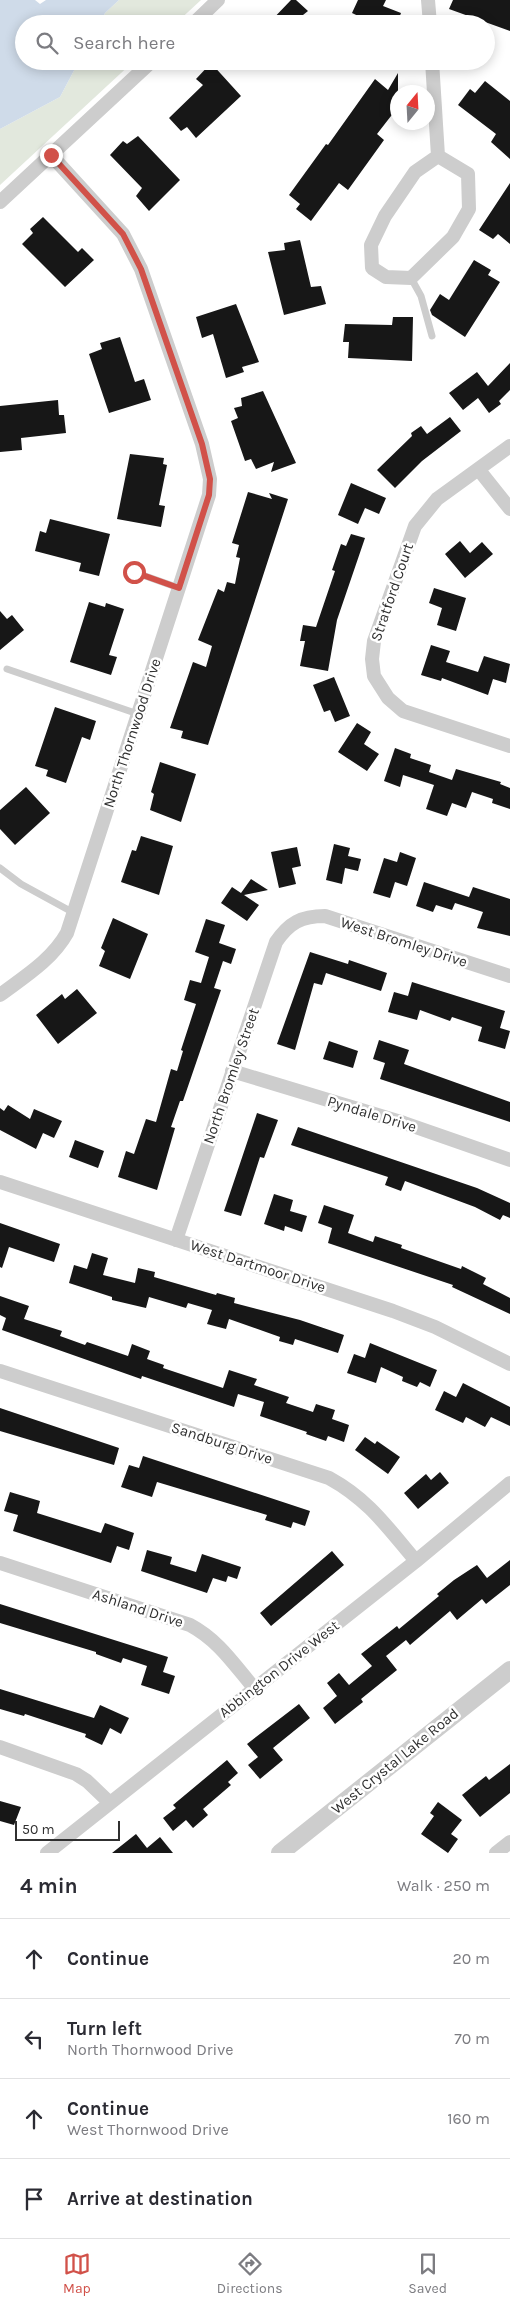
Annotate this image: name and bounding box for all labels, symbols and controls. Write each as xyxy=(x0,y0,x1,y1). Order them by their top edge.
search box xyxy=(15,15,495,70)
icon: search xyxy=(33,29,61,57)
text: Search here xyxy=(73,32,175,54)
north arrow xyxy=(390,85,435,130)
route end xyxy=(40,144,63,167)
street label: Stratford Court xyxy=(367,540,417,644)
route start xyxy=(123,561,146,584)
street label: North Thornwood Drive xyxy=(99,656,165,810)
street label: West Bromley Drive xyxy=(338,913,470,971)
street label: North Bromley Street xyxy=(199,1005,263,1146)
street label: Pyndale Drive xyxy=(325,1092,419,1136)
street label: West Dartmoor Drive xyxy=(188,1236,328,1296)
street label: Sandburg Drive xyxy=(169,1418,275,1468)
street label: Ashland Drive xyxy=(90,1585,186,1631)
street label: Abbington Drive West xyxy=(215,1616,343,1722)
street label: West Crystal Lake Road xyxy=(328,1704,462,1818)
scale bar xyxy=(15,1818,120,1841)
text: 50 m xyxy=(22,1821,55,1838)
text: 4 min xyxy=(20,1874,78,1898)
text: Walk · 250 m xyxy=(397,1876,490,1895)
icon: ahead xyxy=(20,1945,48,1973)
text: Continue xyxy=(67,1948,149,1970)
text: 20 m xyxy=(452,1949,490,1968)
text: Turn left xyxy=(67,2018,142,2040)
icon: left xyxy=(20,2025,48,2053)
text: 70 m xyxy=(454,2029,490,2048)
text: North Thornwood Drive xyxy=(67,2040,234,2059)
text: Continue xyxy=(67,2098,149,2120)
icon: ahead xyxy=(20,2105,48,2133)
text: 160 m xyxy=(447,2109,490,2128)
text: West Thornwood Drive xyxy=(67,2120,229,2139)
icon: arrive xyxy=(20,2185,48,2213)
text: Arrive at destination xyxy=(67,2188,253,2210)
tab: Map xyxy=(63,2250,91,2297)
tab: Directions xyxy=(217,2250,283,2297)
tab: Saved xyxy=(408,2250,447,2297)

